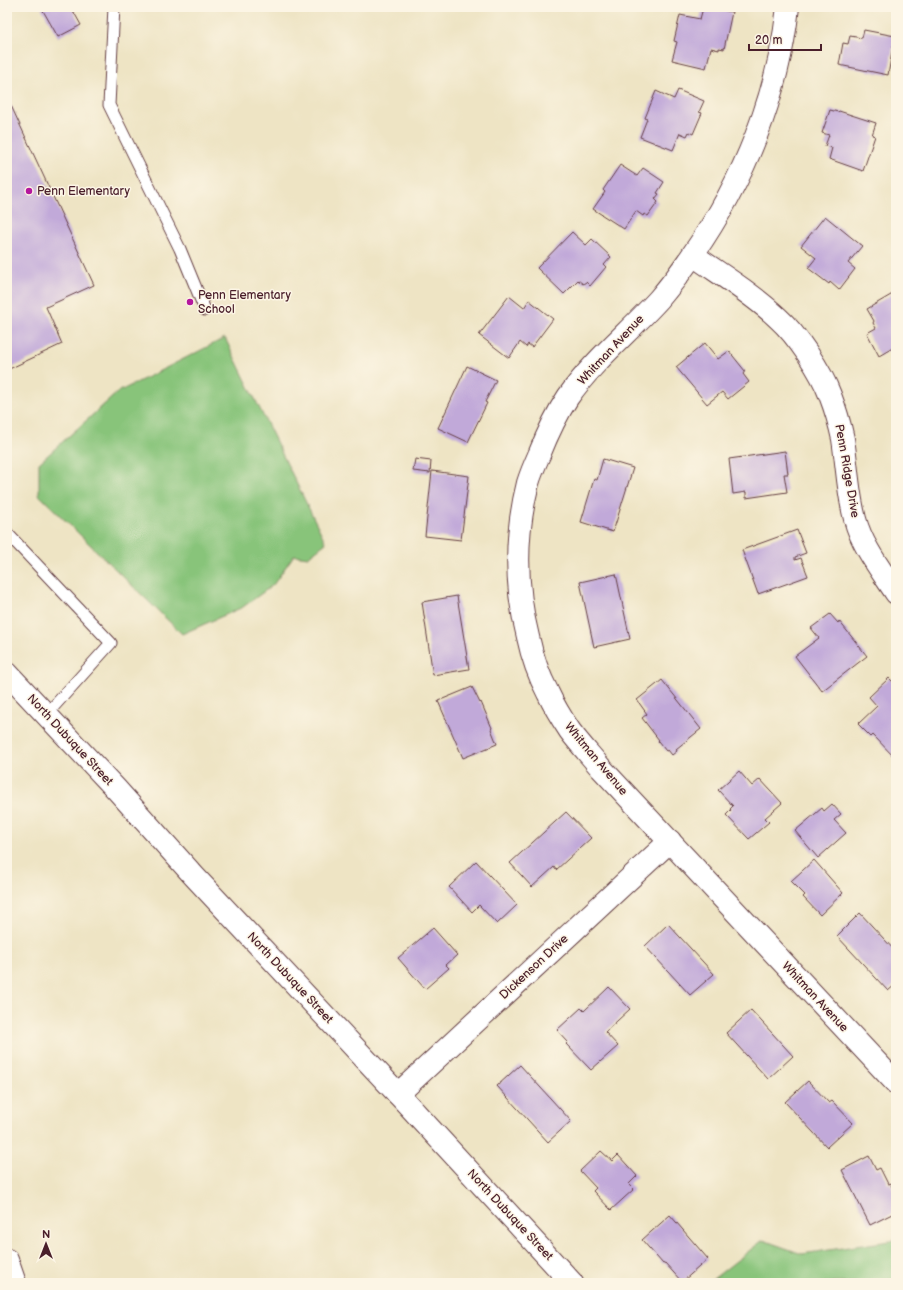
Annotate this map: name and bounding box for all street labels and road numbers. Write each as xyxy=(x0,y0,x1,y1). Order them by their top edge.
street label: Whitman Avenue xyxy=(575,312,647,388)
street label: Penn Ridge Drive xyxy=(831,423,863,519)
street label: North Dubuque Street xyxy=(24,691,116,789)
street label: Whitman Avenue xyxy=(561,719,631,799)
street label: North Dubuque Street xyxy=(244,929,336,1027)
street label: Dickenson Drive xyxy=(497,931,571,1003)
street label: Whitman Avenue xyxy=(779,959,851,1035)
street label: North Dubuque Street xyxy=(464,1166,556,1264)

